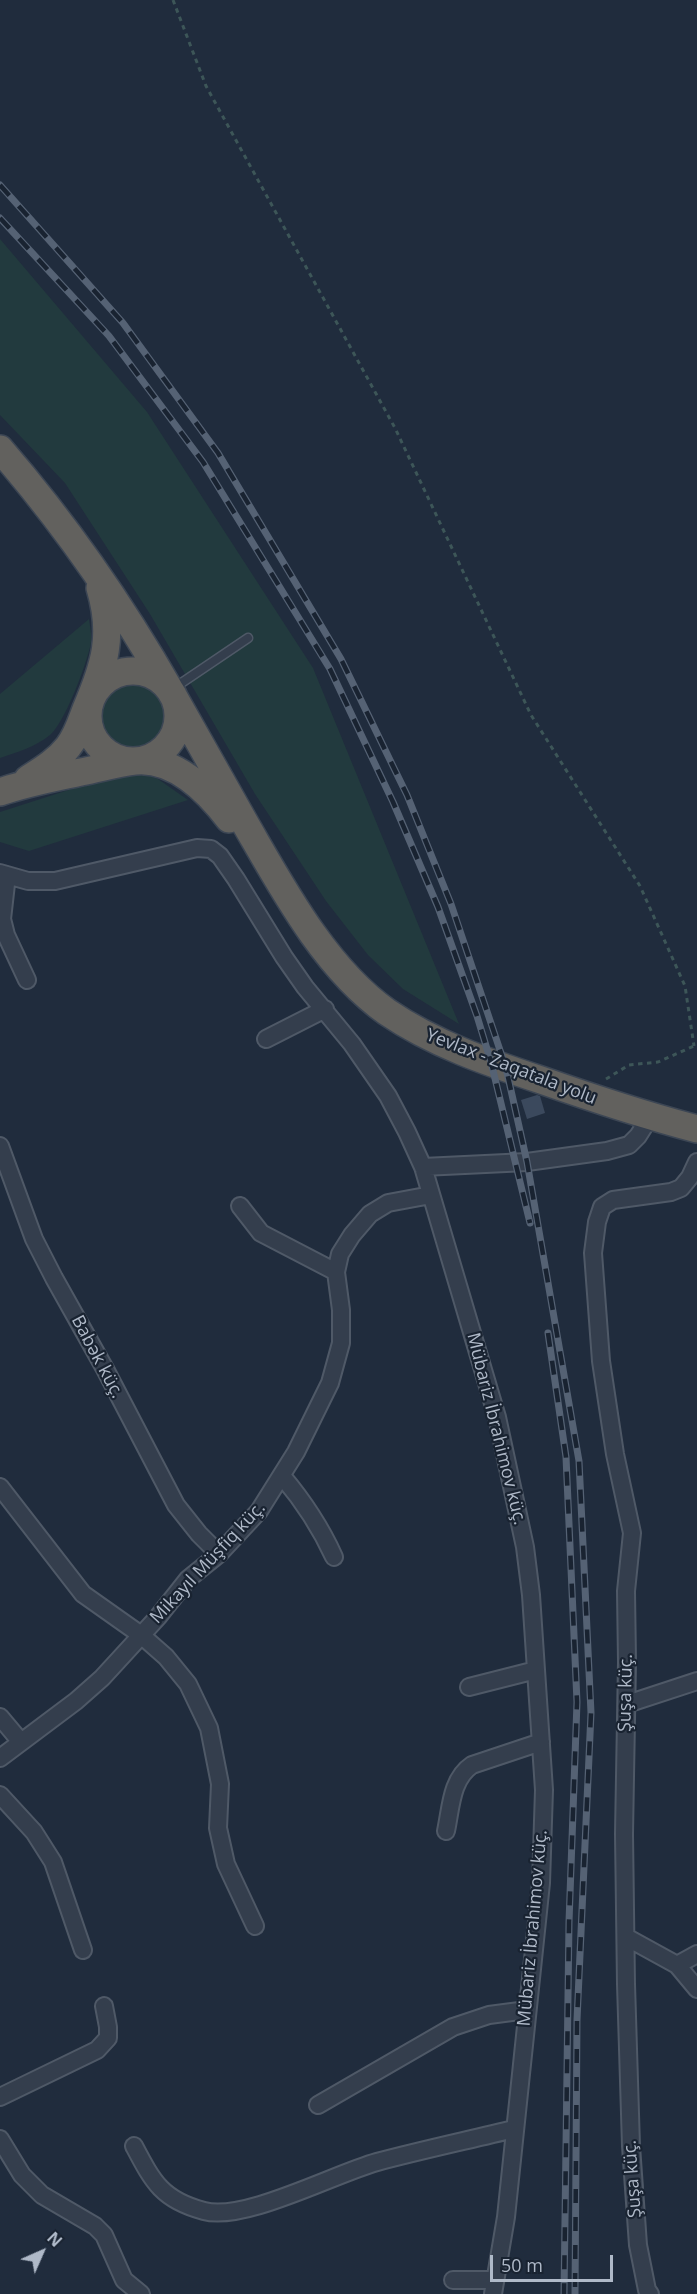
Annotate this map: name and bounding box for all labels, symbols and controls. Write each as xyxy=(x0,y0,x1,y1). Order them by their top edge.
street label: Yevlax - Zaqatala yolu xyxy=(423,1025,599,1109)
street label: Babək küç. xyxy=(66,1312,128,1402)
street label: Mübariz İbrahimov küç. xyxy=(462,1331,530,1527)
street label: Mikayıl Müşfiq küç. xyxy=(146,1498,270,1628)
street label: Şuşa küç. xyxy=(615,1654,637,1732)
street label: Mübariz İbrahimov küç. xyxy=(514,1829,552,2027)
street label: Şuşa küç. xyxy=(620,2139,646,2219)
north arrow xyxy=(12,2222,72,2282)
text: N xyxy=(42,2227,67,2252)
scale bar xyxy=(493,2243,616,2281)
text: 50 m xyxy=(501,2253,543,2277)

